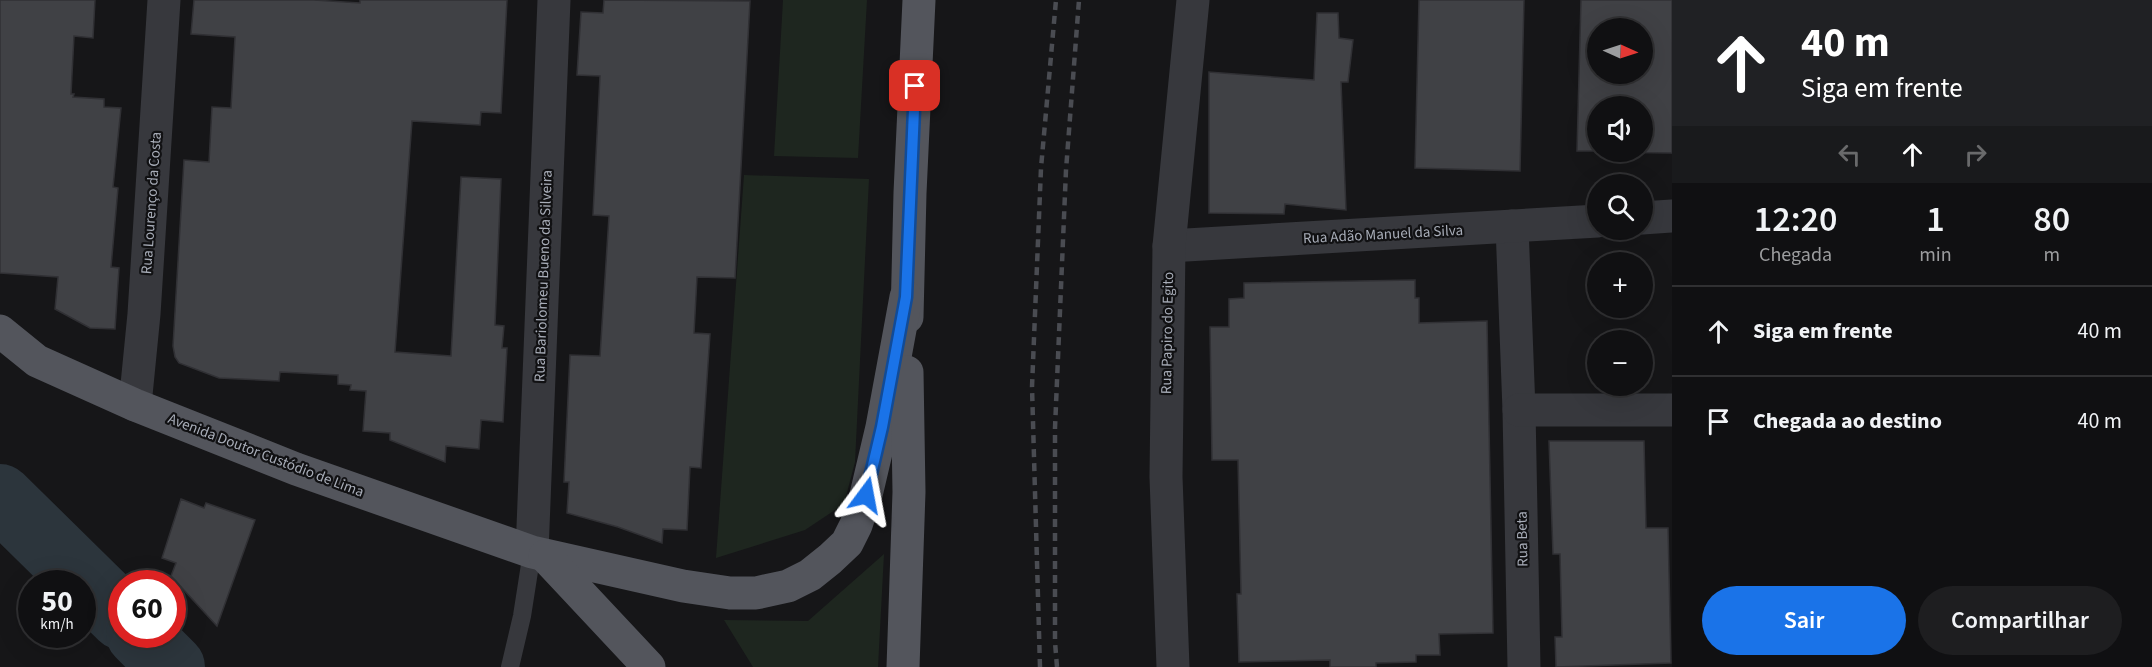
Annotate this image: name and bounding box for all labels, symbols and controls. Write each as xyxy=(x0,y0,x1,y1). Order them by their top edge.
text: 40 m xyxy=(1801,13,1890,73)
north arrow xyxy=(1587,18,1653,84)
map controls xyxy=(1587,18,1653,396)
icon: ahead xyxy=(1702,24,1780,102)
pin xyxy=(889,60,940,111)
icon: arrive xyxy=(898,69,931,102)
text: Siga em frente xyxy=(1801,69,1963,108)
button: sound xyxy=(1587,96,1653,162)
street label: Rua Lourenço da Costa xyxy=(136,131,167,275)
icon: left xyxy=(1833,138,1866,171)
icon: ahead xyxy=(1896,138,1929,171)
icon: right xyxy=(1959,138,1992,171)
street label: Rua Bariolomeu Bueno da Silveira xyxy=(529,170,558,382)
button: search xyxy=(1587,174,1653,240)
text: 12:20 xyxy=(1754,194,1837,245)
text: 1 xyxy=(1926,194,1945,245)
text: 80 xyxy=(2033,194,2070,245)
street label: Rua Adão Manuel da Silva xyxy=(1302,220,1464,249)
text: Chegada xyxy=(1759,241,1832,269)
text: min xyxy=(1919,241,1952,269)
text: m xyxy=(2044,241,2060,269)
button: + xyxy=(1587,252,1653,318)
street label: Rua Papiro do Egito xyxy=(1156,272,1179,394)
icon: ahead xyxy=(1702,315,1735,348)
text: Siga em frente xyxy=(1753,315,1893,347)
text: 40 m xyxy=(2077,315,2122,347)
button: − xyxy=(1587,330,1653,396)
icon: arrive xyxy=(1702,405,1735,438)
text: Chegada ao destino xyxy=(1753,405,1942,437)
text: 40 m xyxy=(2077,405,2122,437)
street label: Avenida Doutor Custódio de Lima xyxy=(165,408,367,503)
position arrow xyxy=(834,463,898,527)
street label: Rua Beta xyxy=(1512,511,1533,567)
speed limit sign: 60 xyxy=(108,570,186,648)
text: 50 xyxy=(41,580,73,623)
button: Sair xyxy=(1702,586,1906,655)
button: Compartilhar xyxy=(1918,586,2122,655)
text: km/h xyxy=(40,614,74,635)

